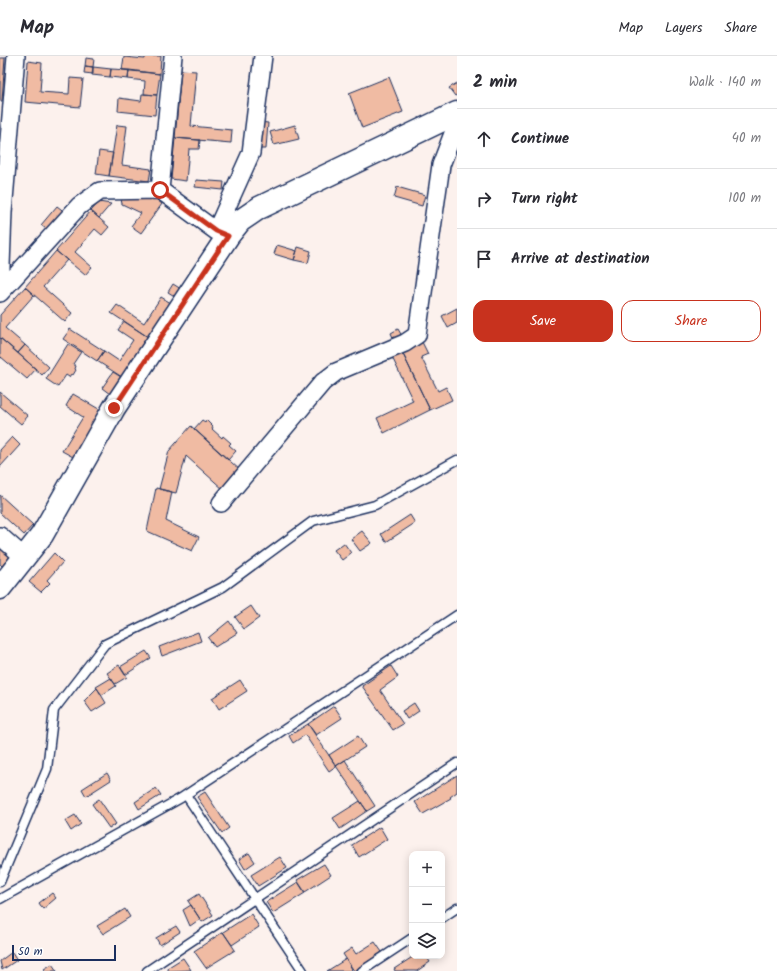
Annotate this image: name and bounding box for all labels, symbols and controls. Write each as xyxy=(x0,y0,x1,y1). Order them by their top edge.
text: Map xyxy=(20,13,54,43)
text: Map xyxy=(619,17,643,39)
text: Layers xyxy=(665,17,703,39)
text: Share xyxy=(725,17,757,39)
text: 2 min xyxy=(473,69,517,96)
text: Walk · 140 m xyxy=(689,72,761,93)
text: Continue xyxy=(511,127,569,151)
icon: ahead xyxy=(473,128,495,150)
text: 40 m xyxy=(732,128,761,149)
route start xyxy=(151,181,169,199)
text: Turn right xyxy=(511,187,578,211)
icon: right xyxy=(473,188,495,210)
text: 100 m xyxy=(728,188,761,209)
text: Arrive at destination xyxy=(511,247,650,271)
icon: arrive xyxy=(473,248,495,270)
button: Save xyxy=(473,300,613,342)
button: Share xyxy=(621,300,761,342)
route end xyxy=(105,399,123,417)
map controls xyxy=(409,851,445,959)
button: + xyxy=(409,851,445,887)
button: − xyxy=(409,887,445,923)
button: layers xyxy=(409,923,445,959)
scale bar xyxy=(12,943,116,962)
text: 50 m xyxy=(18,943,43,961)

